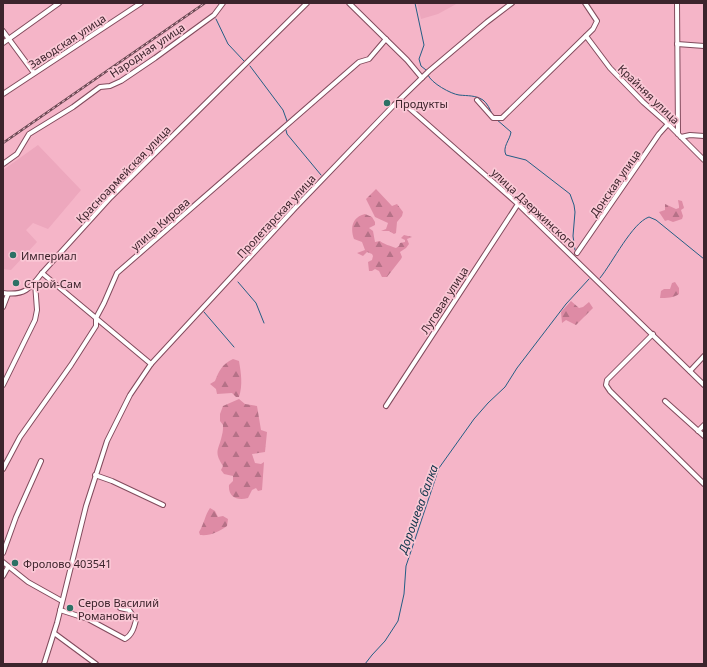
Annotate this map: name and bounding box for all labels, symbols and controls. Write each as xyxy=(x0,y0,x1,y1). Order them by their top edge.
street label: Заводская улица xyxy=(25,10,109,72)
street label: Народная улица xyxy=(107,19,187,81)
street label: Крайняя улица xyxy=(615,61,683,127)
place label: Продукты xyxy=(395,96,448,111)
marker: Продукты xyxy=(382,98,392,108)
street label: Красноармейская улица xyxy=(72,122,174,226)
street label: Донская улица xyxy=(586,146,644,220)
street label: улица Дзержинского xyxy=(488,165,580,251)
street label: Пролетарская улица xyxy=(233,171,319,261)
street label: улица Кирова xyxy=(127,194,193,254)
place label: Империал xyxy=(21,248,77,263)
marker: Империал xyxy=(8,250,18,260)
street label: Луговая улица xyxy=(417,264,471,336)
place label: Строй-Сам xyxy=(24,276,81,291)
marker: Строй-Сам xyxy=(11,278,21,288)
water label: Дорошева балка xyxy=(393,462,442,558)
place label: Фролово 403541 xyxy=(23,556,112,571)
marker: Фролово 403541 xyxy=(10,558,20,568)
place label: Серов Василий Романович xyxy=(78,595,159,623)
marker: Серов Василий Романович xyxy=(65,603,75,613)

